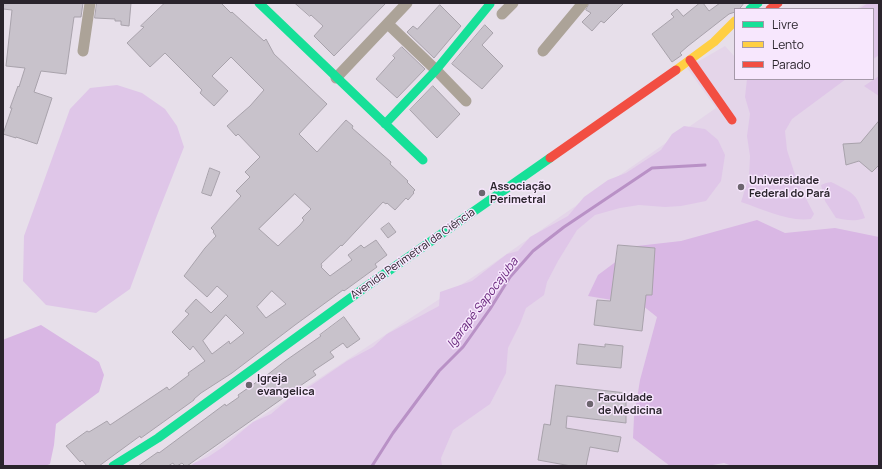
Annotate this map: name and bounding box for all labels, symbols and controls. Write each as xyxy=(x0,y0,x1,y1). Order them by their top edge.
legend xyxy=(734,8,874,80)
text: Livre xyxy=(772,16,798,33)
text: Lento xyxy=(772,36,804,53)
text: Parado xyxy=(772,56,811,73)
place label: Universidade Federal do Pará xyxy=(749,174,830,200)
place label: Associação Perimetral xyxy=(490,180,551,206)
marker: Universidade Federal do Pará xyxy=(736,182,746,192)
marker: Associação Perimetral xyxy=(477,188,487,198)
street label: Avenida Perimetral da Ciência xyxy=(348,206,478,302)
water label: Igarapé Sapocajuba xyxy=(444,255,522,351)
place label: Igreja evangelica xyxy=(257,372,315,398)
marker: Igreja evangelica xyxy=(244,380,254,390)
place label: Faculdade de Medicina xyxy=(598,391,662,417)
marker: Faculdade de Medicina xyxy=(585,399,595,409)

